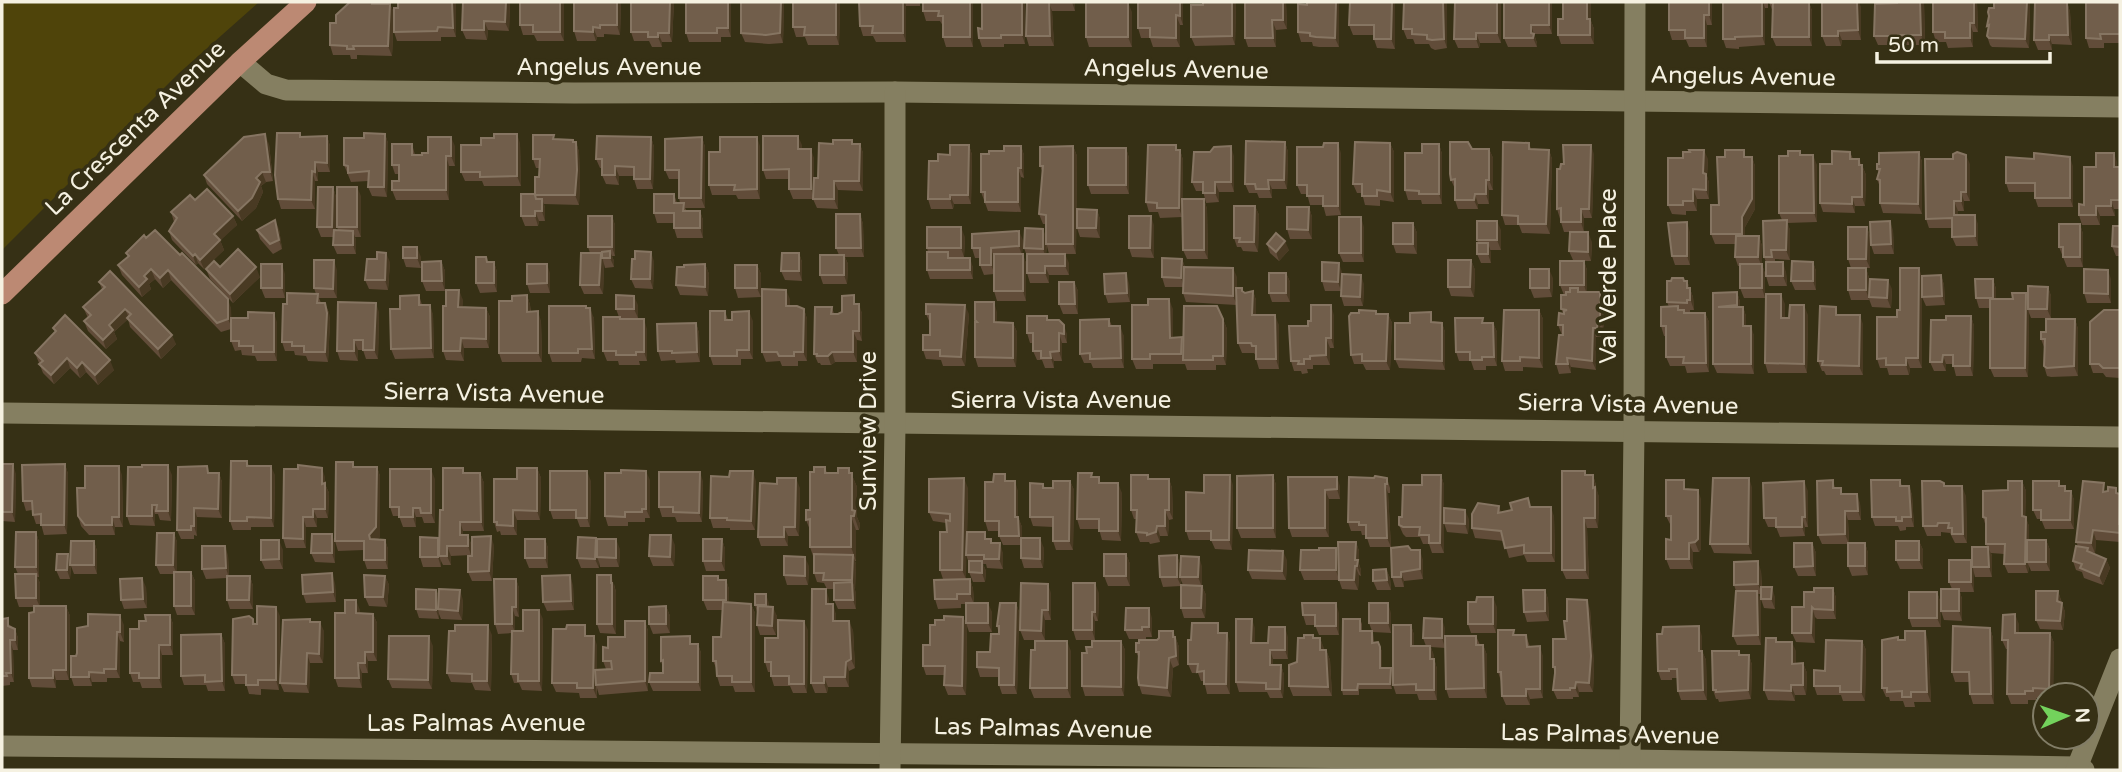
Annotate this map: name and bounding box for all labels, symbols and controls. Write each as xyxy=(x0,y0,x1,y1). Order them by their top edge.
scale bar xyxy=(1877,21,2050,65)
text: 50 m xyxy=(1888,33,1939,58)
street label: La Crescenta Avenue xyxy=(39,35,232,222)
street label: Angelus Avenue xyxy=(516,53,702,82)
street label: Angelus Avenue xyxy=(1083,53,1269,86)
street label: Angelus Avenue xyxy=(1650,60,1836,93)
street label: Val Verde Place xyxy=(1594,188,1623,364)
street label: Sunview Drive xyxy=(854,351,883,511)
street label: Sierra Vista Avenue xyxy=(383,377,605,410)
street label: Sierra Vista Avenue xyxy=(951,386,1171,415)
street label: Sierra Vista Avenue xyxy=(1517,388,1739,421)
north arrow xyxy=(2031,681,2101,751)
text: N xyxy=(2071,707,2093,723)
street label: Las Palmas Avenue xyxy=(366,709,586,738)
street label: Las Palmas Avenue xyxy=(933,712,1153,745)
street label: Las Palmas Avenue xyxy=(1500,718,1720,751)

